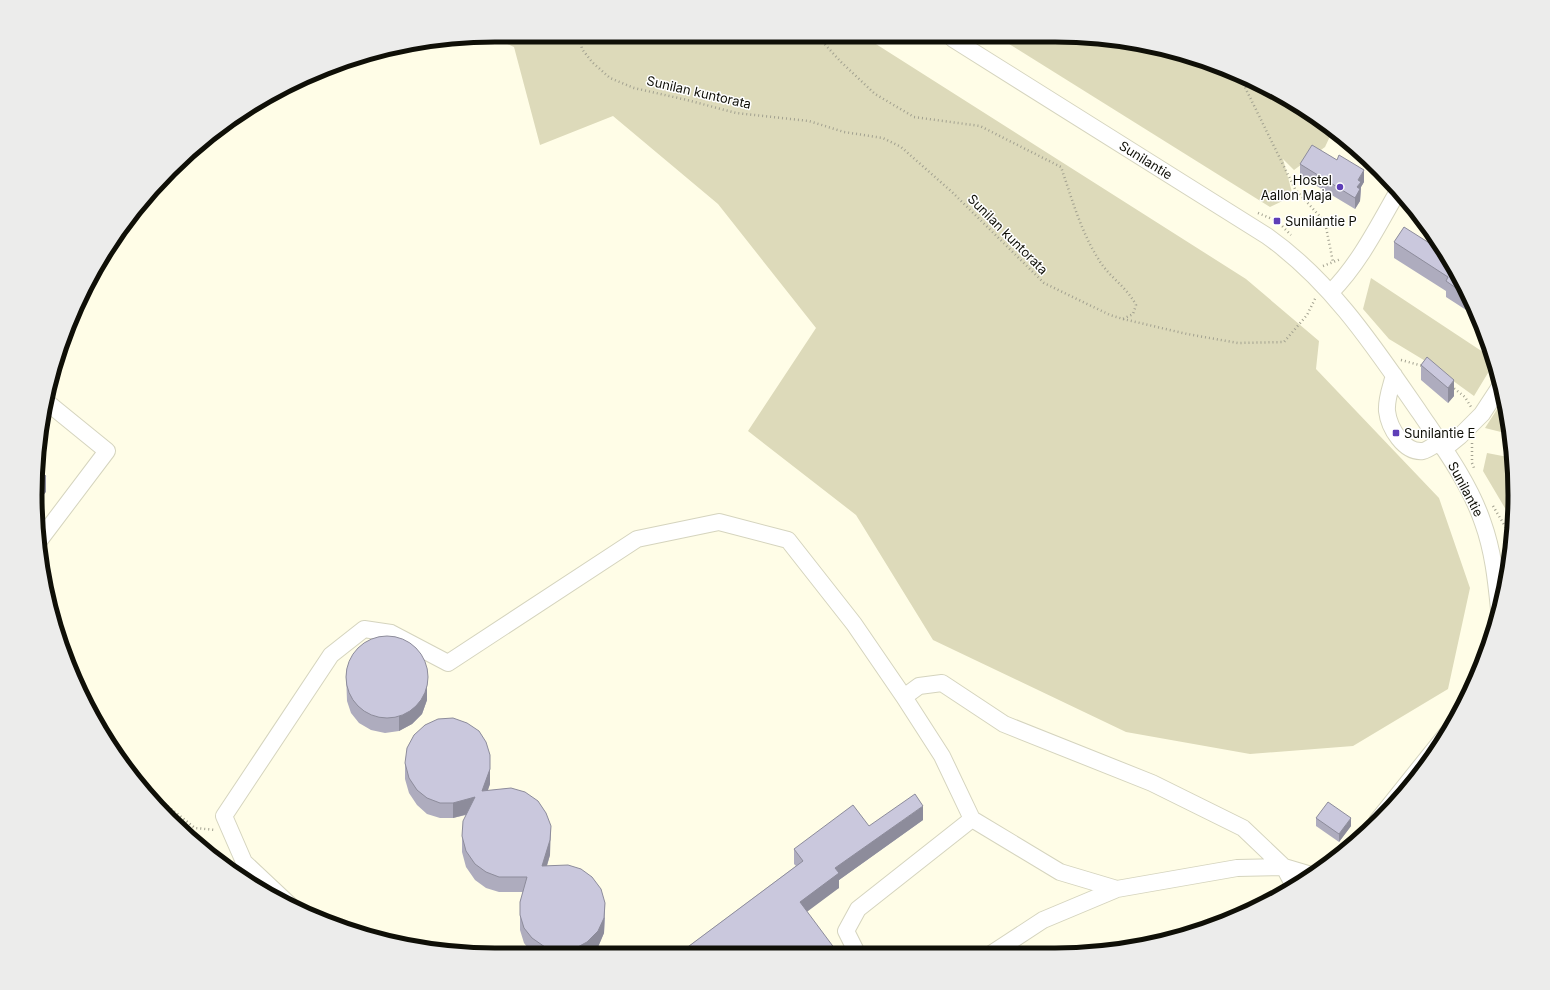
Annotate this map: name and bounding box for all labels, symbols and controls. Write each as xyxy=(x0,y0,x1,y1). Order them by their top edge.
street label: Sunilan kuntorata xyxy=(645,72,753,112)
street label: Sunilantie xyxy=(1116,137,1176,183)
place label: Hostel Aallon Maja xyxy=(1261,172,1332,203)
marker: Hostel Aallon Maja xyxy=(1335,182,1345,192)
street label: Sunilan kuntorata xyxy=(965,191,1051,277)
place label: Sunilantie P xyxy=(1285,213,1357,229)
marker: Sunilantie P xyxy=(1272,216,1282,226)
place label: Sunilantie E xyxy=(1404,425,1475,441)
marker: Sunilantie E xyxy=(1391,428,1401,438)
street label: Sunilantie xyxy=(1445,459,1487,519)

